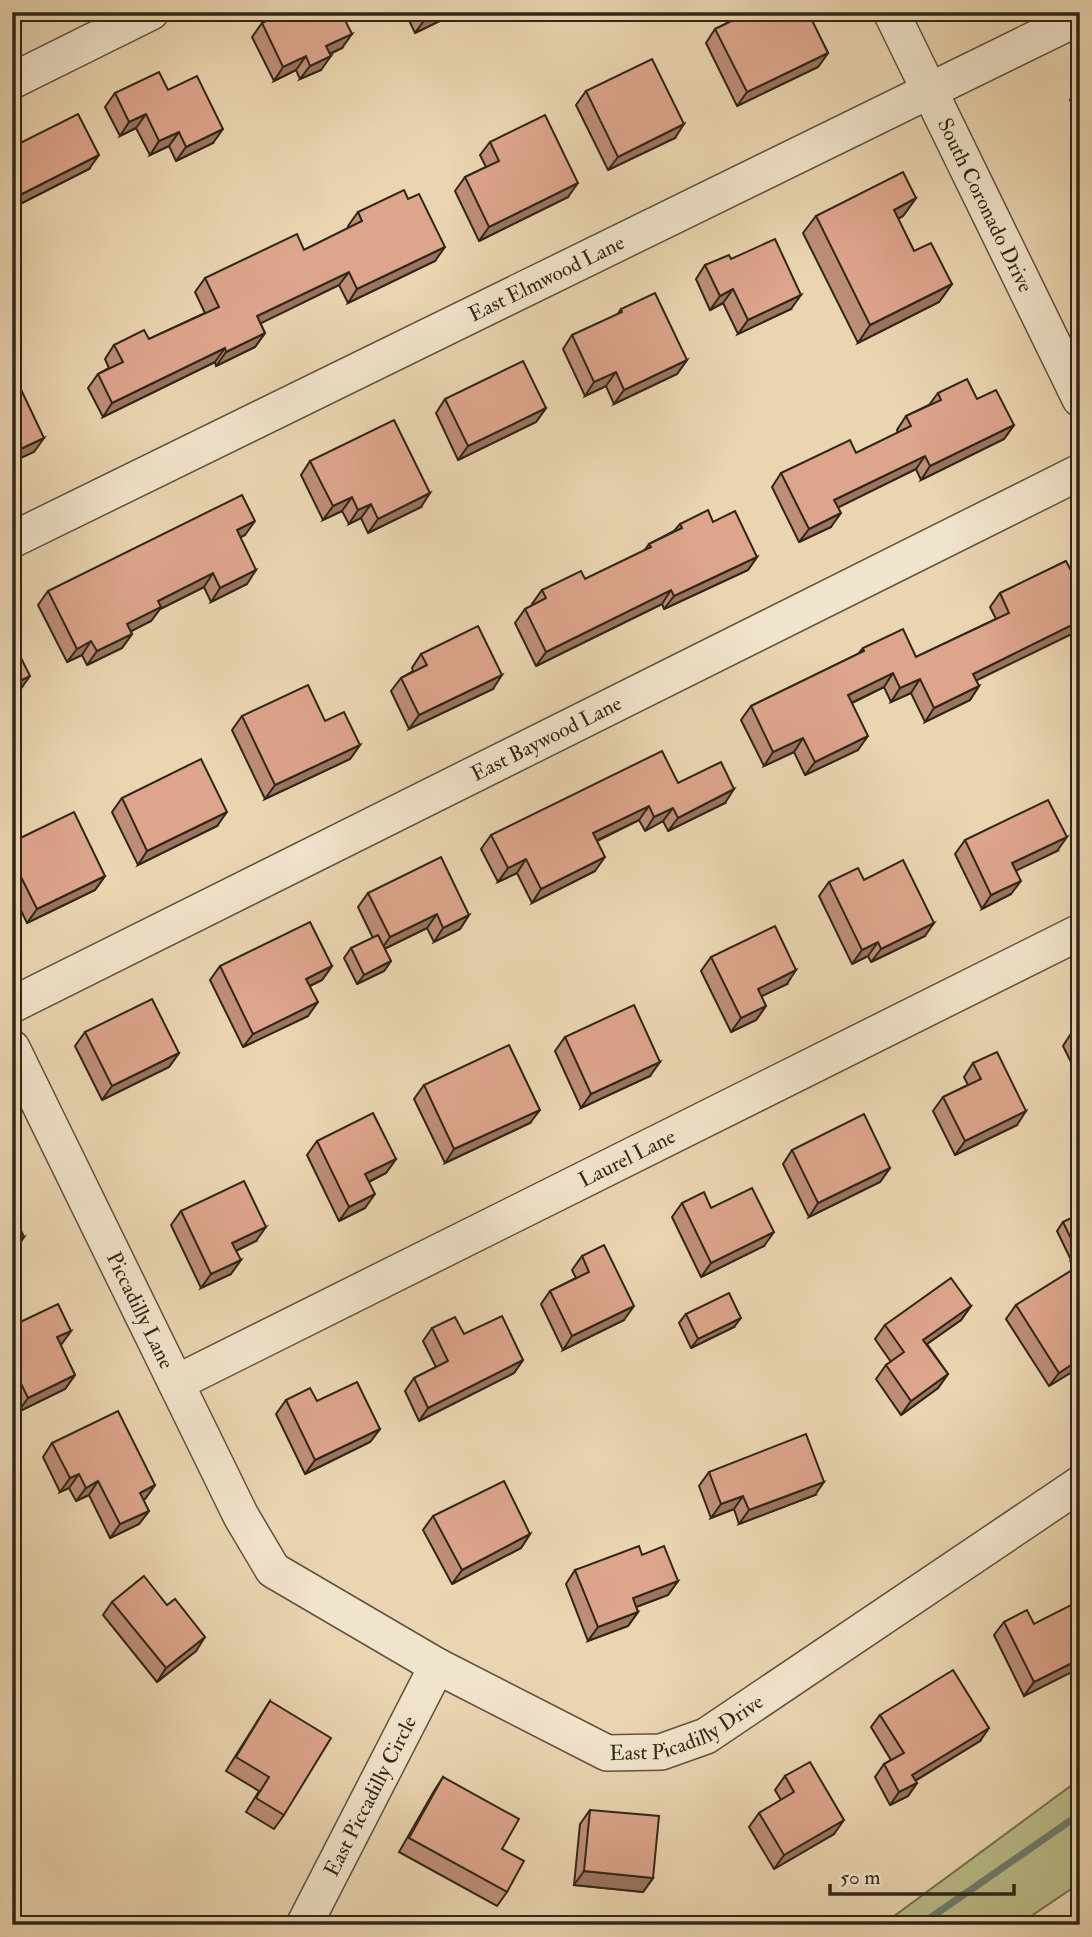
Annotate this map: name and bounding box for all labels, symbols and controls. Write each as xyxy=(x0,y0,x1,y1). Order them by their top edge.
street label: South Coronado Drive xyxy=(931,114,1039,297)
street label: East Elmwood Lane xyxy=(464,229,629,328)
street label: East Baywood Lane xyxy=(467,690,626,788)
street label: Laurel Lane xyxy=(574,1123,680,1194)
street label: Piccadilly Lane xyxy=(100,1248,180,1374)
street label: East Picadilly Drive xyxy=(609,1688,769,1767)
street label: East Piccadilly Circle xyxy=(318,1711,423,1881)
scale bar xyxy=(830,1853,1013,1897)
text: 50 m xyxy=(840,1864,881,1891)

